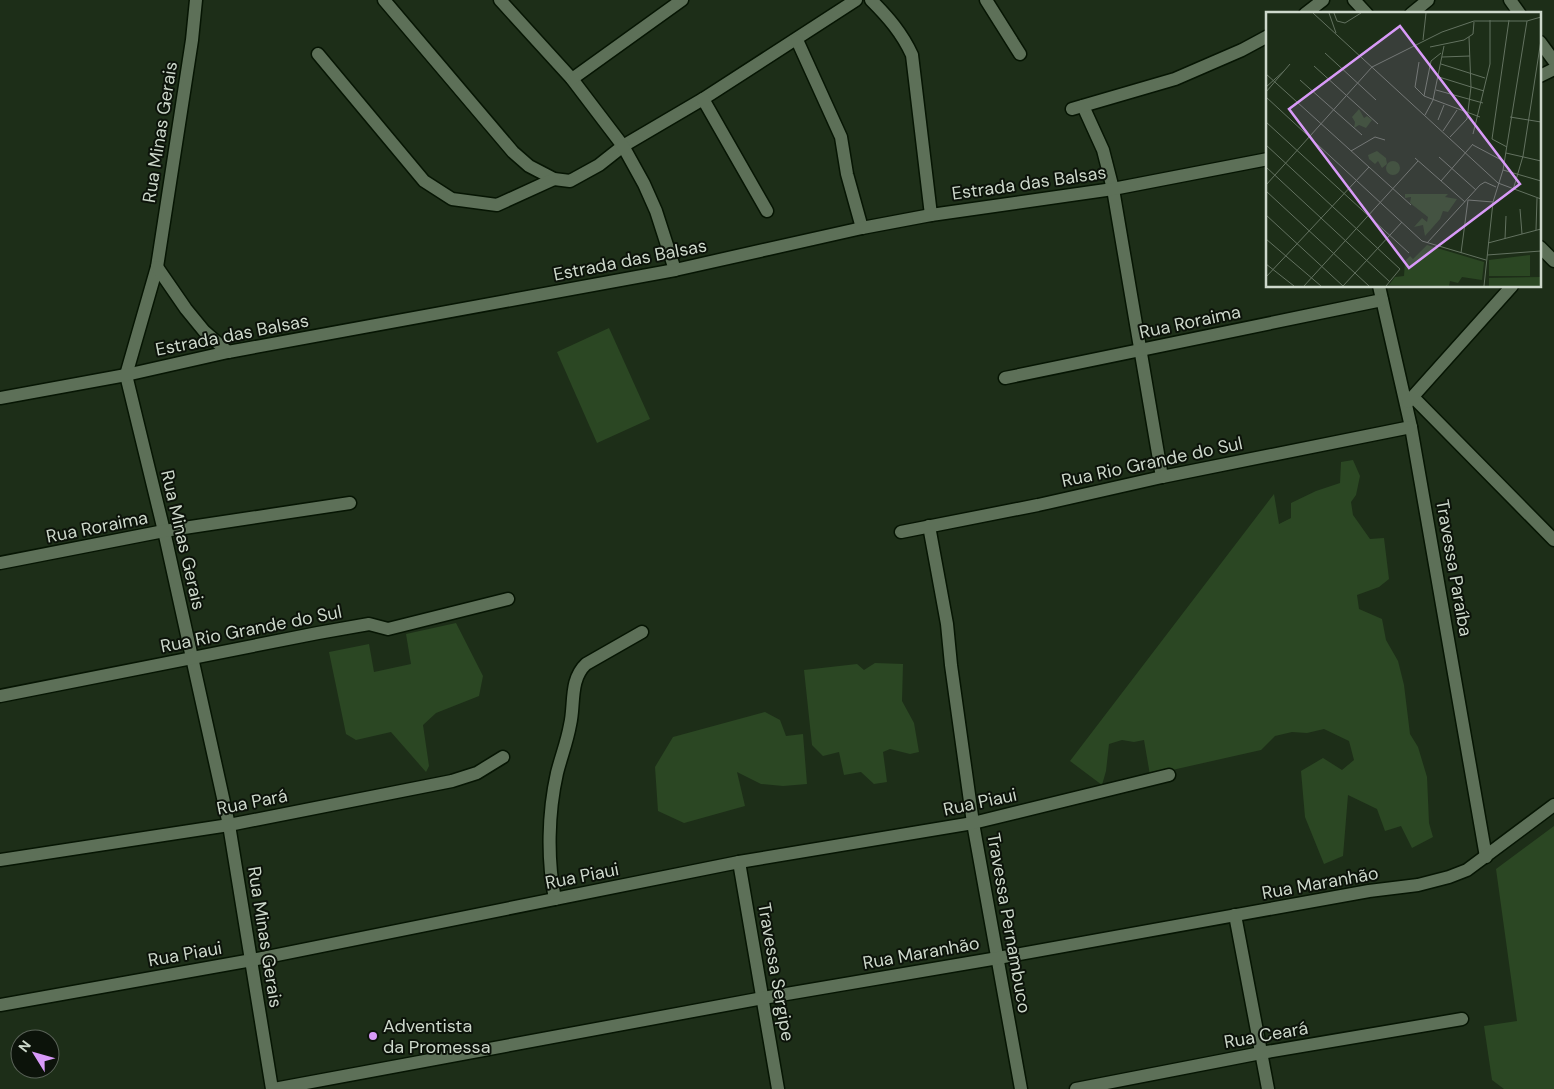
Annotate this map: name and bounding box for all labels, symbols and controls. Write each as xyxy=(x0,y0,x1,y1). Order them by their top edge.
inset map xyxy=(1266,12,1542,288)
street label: Rua Minas Gerais xyxy=(137,60,183,204)
street label: Estrada das Balsas xyxy=(950,160,1108,206)
street label: Estrada das Balsas xyxy=(551,233,709,287)
street label: Rua Roraima xyxy=(1137,300,1243,344)
street label: Estrada das Balsas xyxy=(153,308,311,362)
street label: Rua Rio Grande do Sul xyxy=(1059,431,1245,493)
street label: Rua Minas Gerais xyxy=(155,468,211,612)
street label: Travessa Paraíba xyxy=(1430,498,1478,638)
street label: Rua Roraima xyxy=(44,505,150,549)
street label: Rua Rio Grande do Sul xyxy=(158,600,344,658)
street label: Rua Piaui xyxy=(941,782,1019,822)
street label: Rua Pará xyxy=(214,783,290,821)
street label: Travessa Pernambuco xyxy=(981,831,1037,1015)
street label: Rua Piaui xyxy=(543,857,621,895)
street label: Rua Maranhão xyxy=(1260,861,1380,905)
street label: Rua Minas Gerais xyxy=(242,865,288,1009)
street label: Travessa Sergipe xyxy=(752,901,800,1043)
street label: Rua Maranhão xyxy=(861,931,981,975)
street label: Rua Piaui xyxy=(146,936,224,972)
place label: Adventista da Promessa xyxy=(383,1014,490,1059)
street label: Rua Ceará xyxy=(1222,1016,1310,1054)
north arrow xyxy=(10,1029,60,1079)
marker: Adventista da Promessa xyxy=(367,1030,379,1042)
text: N xyxy=(14,1037,35,1056)

